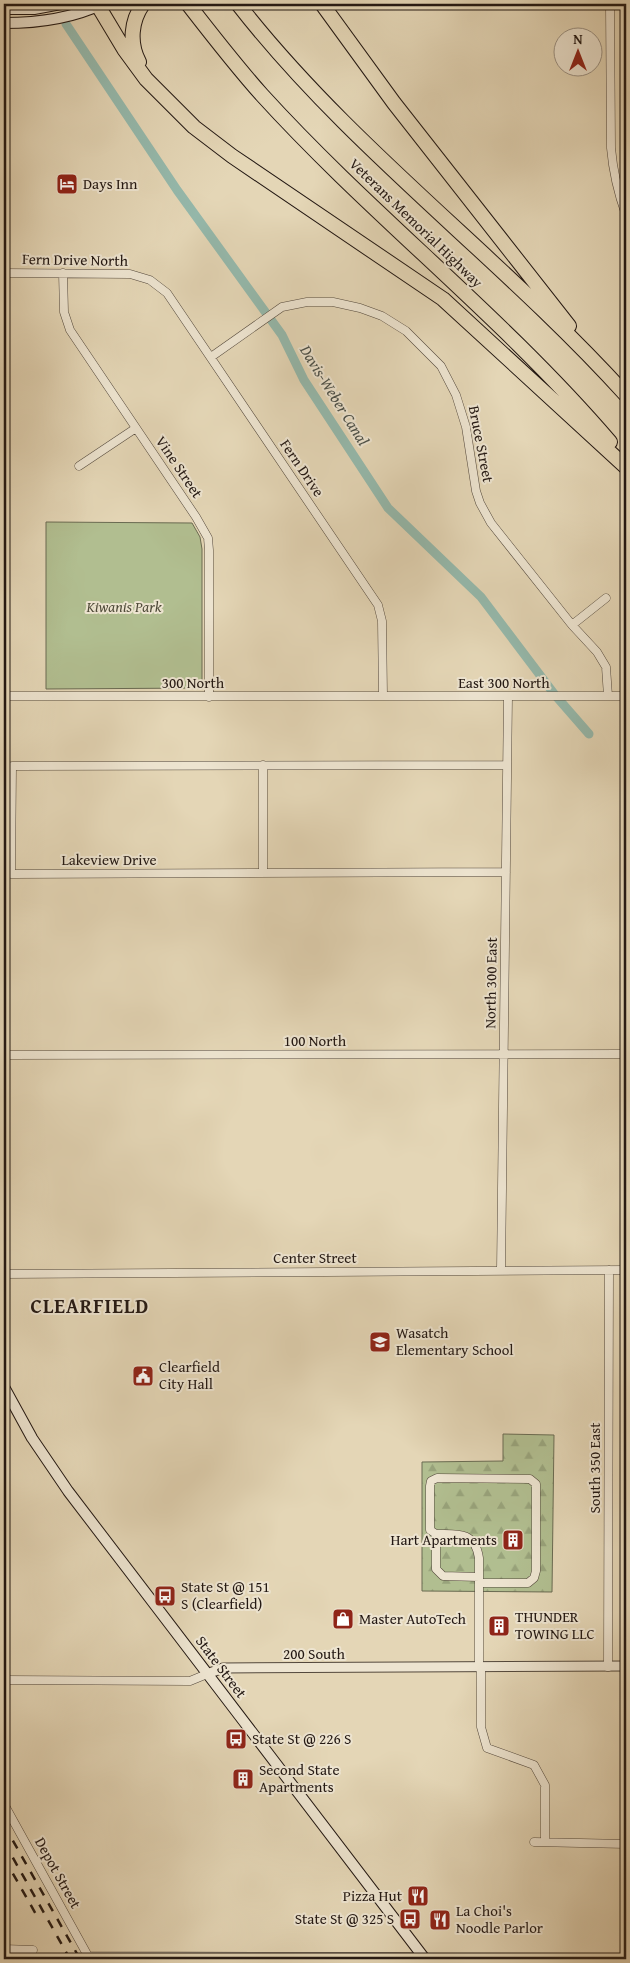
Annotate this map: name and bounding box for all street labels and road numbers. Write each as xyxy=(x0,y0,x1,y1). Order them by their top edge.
street label: Veterans Memorial Highway xyxy=(345,153,488,293)
street label: Fern Drive North xyxy=(22,248,129,271)
street label: Bruce Street xyxy=(464,404,499,485)
street label: Vine Street xyxy=(151,432,208,502)
street label: Fern Drive xyxy=(275,435,329,501)
street label: 300 North xyxy=(162,672,225,693)
street label: East 300 North xyxy=(458,672,550,693)
street label: Lakeview Drive xyxy=(61,849,157,870)
street label: North 300 East xyxy=(479,936,502,1029)
street label: 100 North xyxy=(284,1030,347,1051)
street label: Center Street xyxy=(273,1247,357,1268)
street label: South 350 East xyxy=(584,1422,605,1514)
street label: State Street xyxy=(191,1631,252,1703)
street label: 200 South xyxy=(283,1643,345,1664)
street label: Depot Street xyxy=(30,1833,87,1913)

